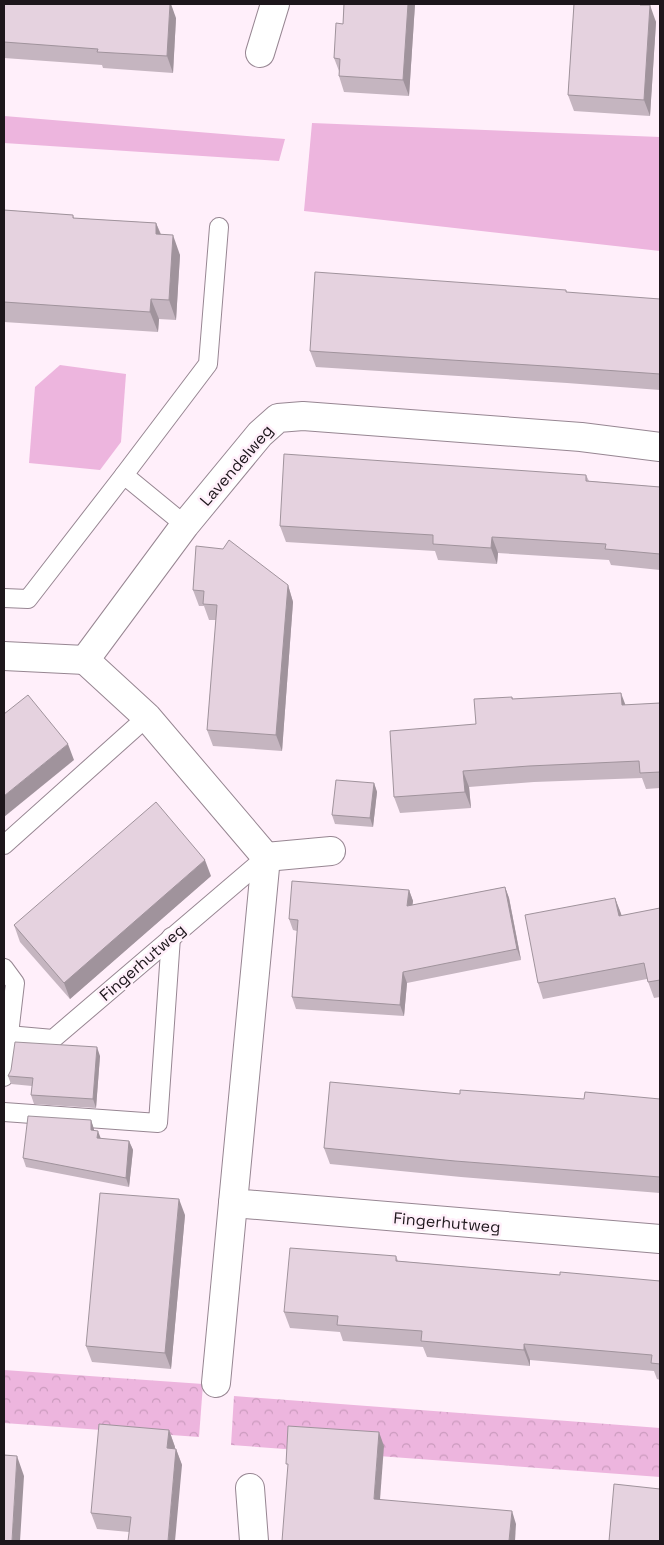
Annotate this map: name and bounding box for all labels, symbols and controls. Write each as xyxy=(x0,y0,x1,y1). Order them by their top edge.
street label: Lavendelweg xyxy=(195,420,277,510)
street label: Fingerhutweg xyxy=(95,919,190,1006)
street label: Fingerhutweg xyxy=(393,1207,501,1238)

